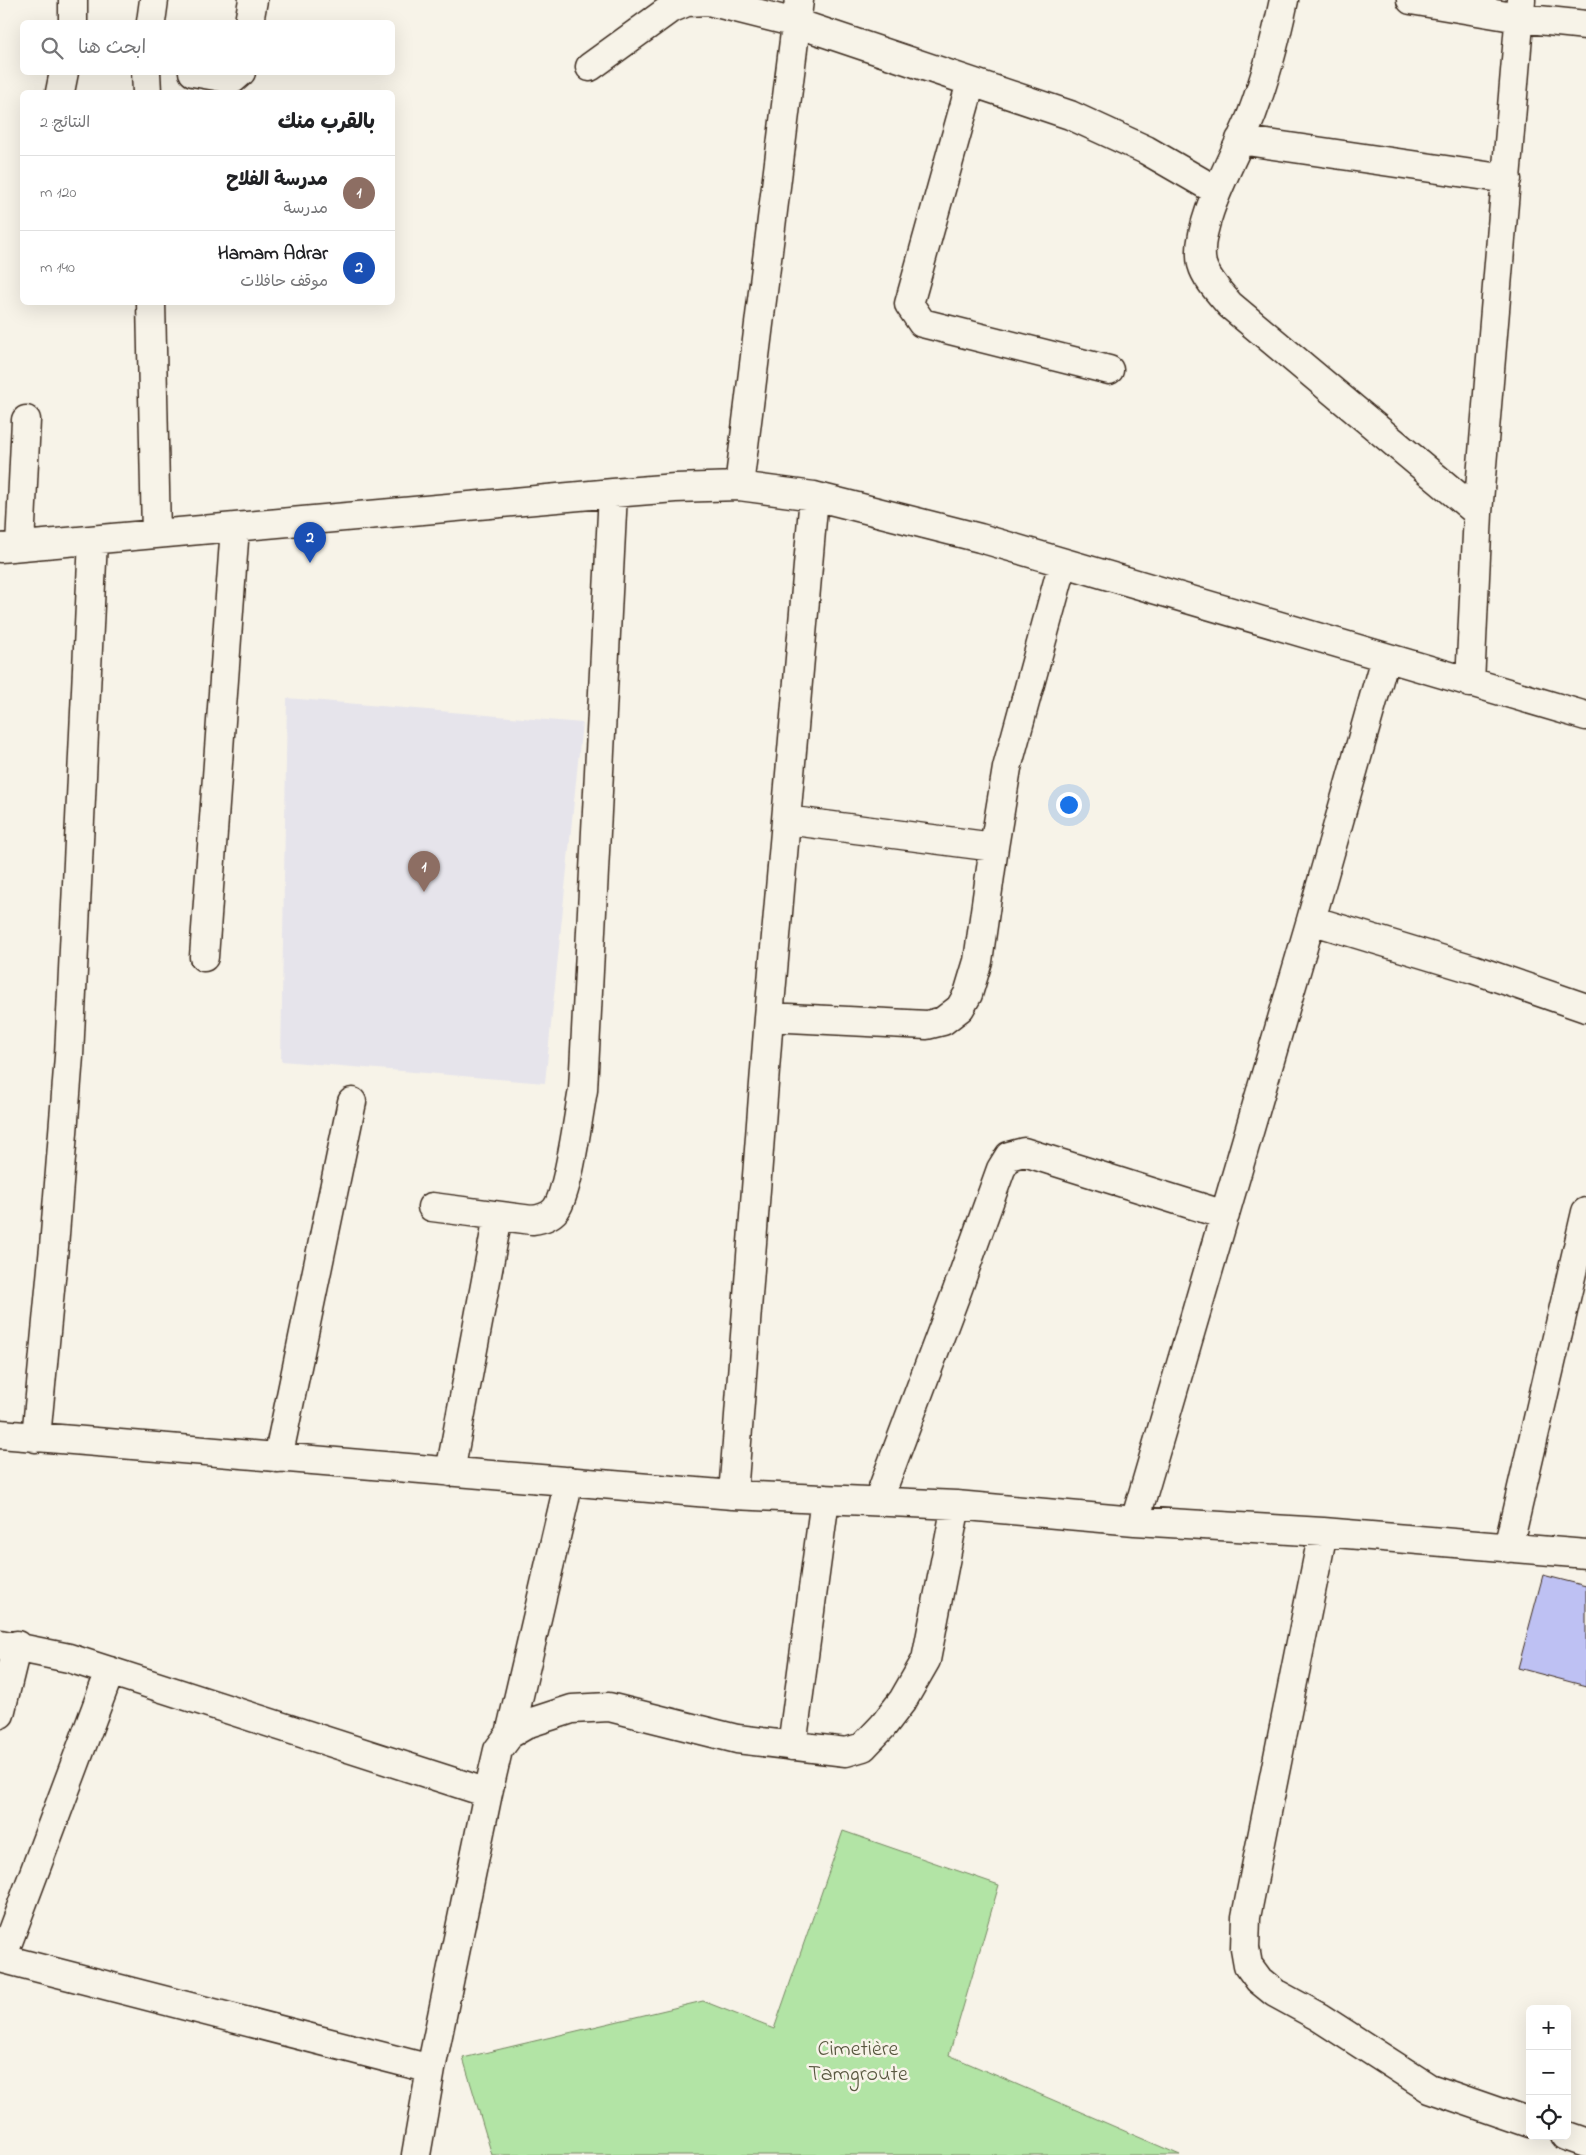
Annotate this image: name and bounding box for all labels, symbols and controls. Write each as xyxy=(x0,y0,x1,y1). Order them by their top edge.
search box xyxy=(20,20,395,75)
icon: search xyxy=(38,34,66,62)
text: ابحث هنا xyxy=(78,35,146,62)
text: بالقرب منك xyxy=(278,108,375,138)
text: النتائج: 2 xyxy=(40,111,90,135)
text: مدرسة الفلاح xyxy=(226,167,328,194)
text: 120 m xyxy=(40,181,76,205)
text: 1 xyxy=(356,181,362,205)
text: مدرسة xyxy=(283,197,328,221)
text: Hamam Adrar xyxy=(218,241,328,268)
text: 140 m xyxy=(40,256,75,280)
text: 2 xyxy=(355,256,363,280)
text: موقف حافلات xyxy=(240,270,328,294)
pin: 2 xyxy=(294,522,326,563)
your location xyxy=(1056,792,1082,818)
pin: 1 xyxy=(408,851,440,892)
map controls xyxy=(1526,2005,1571,2140)
button: + xyxy=(1526,2005,1571,2050)
park label: Cimetière Tamgroute xyxy=(808,2034,908,2092)
button: − xyxy=(1526,2050,1571,2095)
button: locate xyxy=(1526,2095,1571,2140)

